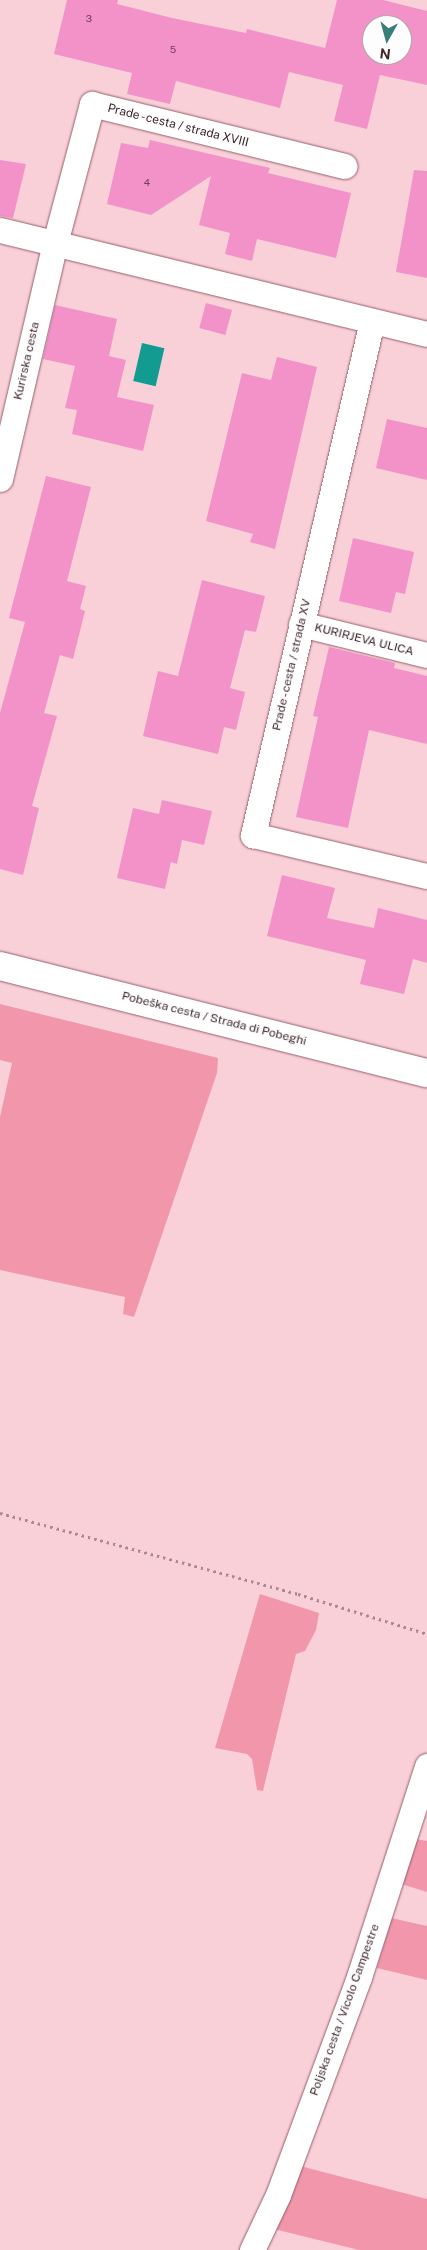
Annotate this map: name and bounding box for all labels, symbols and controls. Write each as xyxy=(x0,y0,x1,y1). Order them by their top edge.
house number: 3 xyxy=(86,13,92,25)
north arrow xyxy=(362,15,412,65)
house number: 5 xyxy=(170,44,176,56)
text: N xyxy=(379,45,392,63)
street label: Prade - cesta / strada XVIII xyxy=(104,101,252,151)
house number: 4 xyxy=(144,177,150,189)
street label: Kurirska cesta xyxy=(11,320,43,402)
street label: Prade - cesta / strada XV xyxy=(269,596,315,734)
street label: KURIRJEVA ULICA xyxy=(313,621,415,659)
street label: Pobeška cesta / Strada di Pobeghi xyxy=(120,989,308,1049)
street label: Poljska cesta / Vicolo Campestre xyxy=(307,1922,383,2098)

